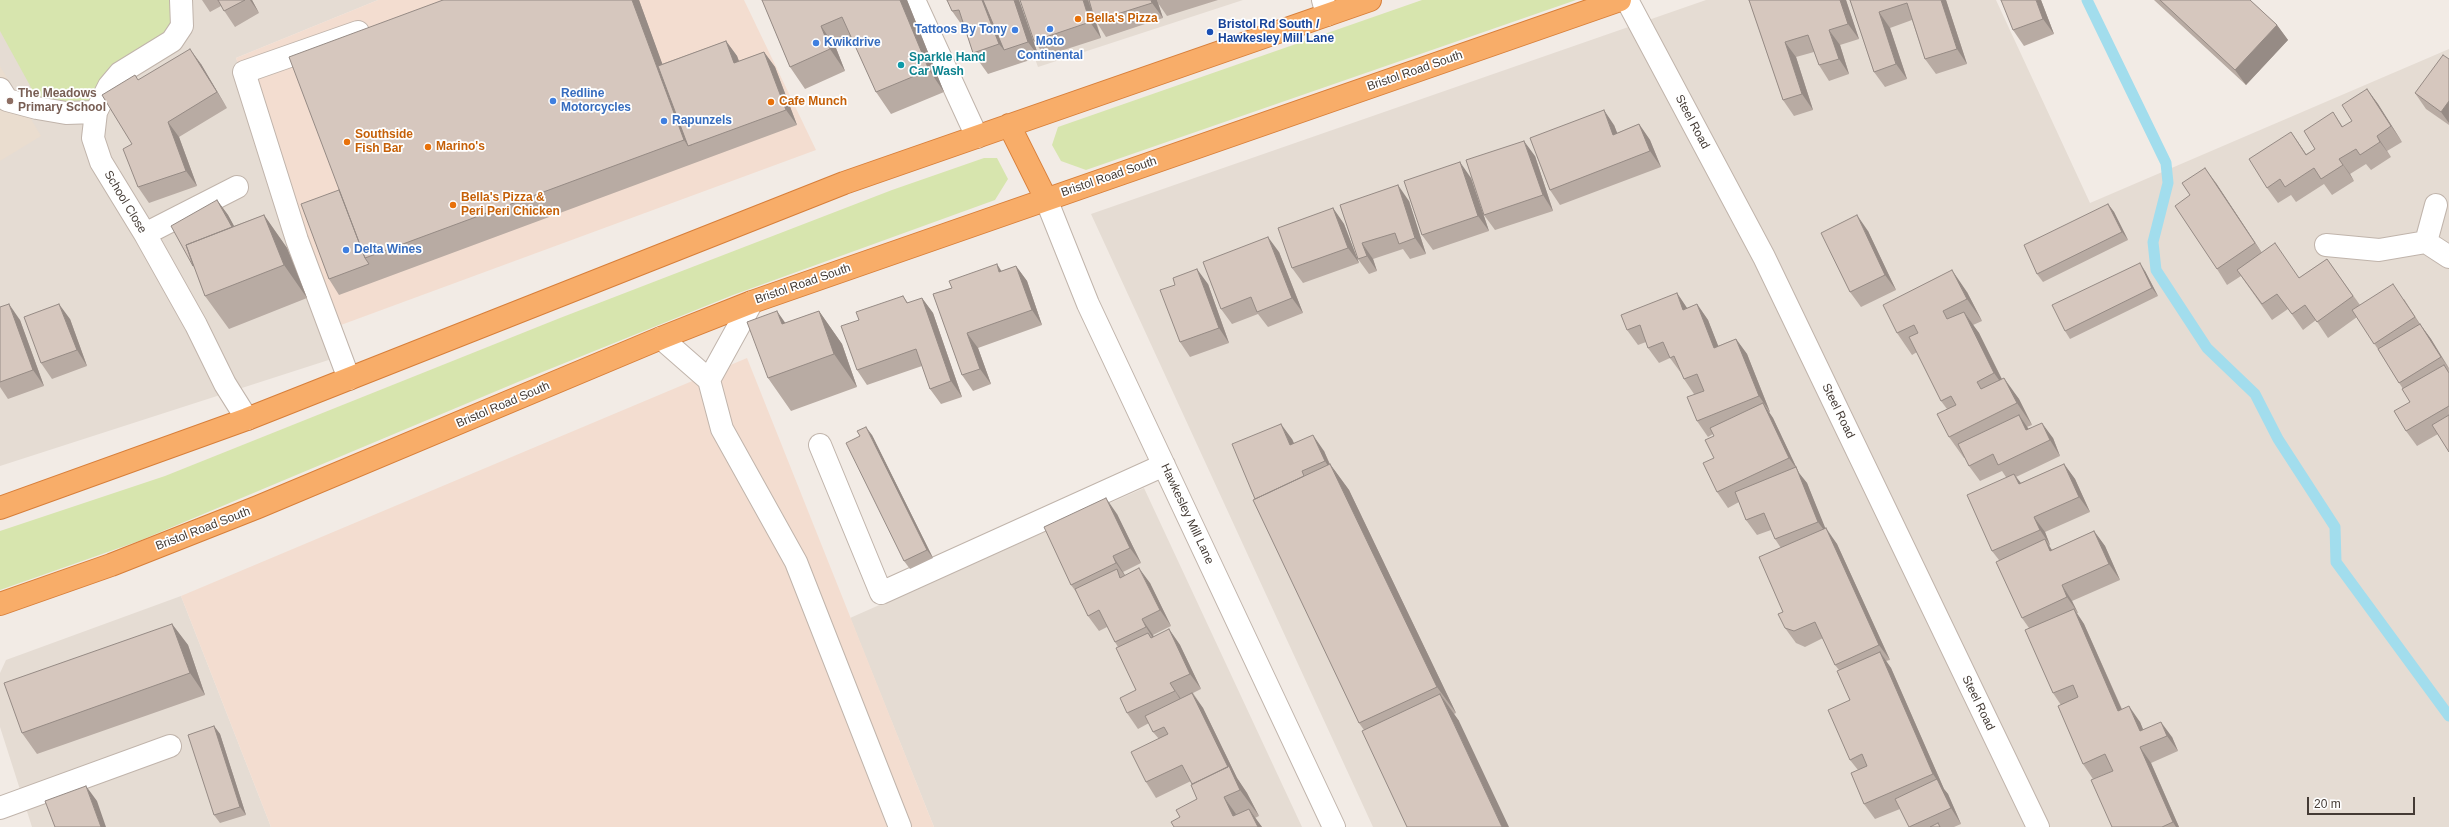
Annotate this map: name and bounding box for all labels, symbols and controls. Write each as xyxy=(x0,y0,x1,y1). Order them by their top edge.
place label: Bella's Pizza xyxy=(1086,12,1158,26)
marker: Bella's Pizza xyxy=(1073,14,1083,24)
place label: Bristol Rd South / Hawkesley Mill Lane xyxy=(1218,18,1334,46)
place label: Tattoos By Tony xyxy=(915,23,1007,37)
marker: Moto Continental xyxy=(1045,24,1055,34)
marker: Tattoos By Tony xyxy=(1010,25,1020,35)
marker: Bristol Rd South / Hawkesley Mill Lane xyxy=(1205,27,1215,37)
place label: Moto Continental xyxy=(1017,35,1083,63)
place label: Kwikdrive xyxy=(824,36,881,50)
marker: Kwikdrive xyxy=(811,38,821,48)
street label: Bristol Road South xyxy=(1365,48,1465,94)
place label: Sparkle Hand Car Wash xyxy=(909,51,986,79)
marker: Sparkle Hand Car Wash xyxy=(896,60,906,70)
place label: The Meadows Primary School xyxy=(18,87,106,115)
place label: Redline Motorcycles xyxy=(561,87,631,115)
street label: Steel Road xyxy=(1672,92,1712,152)
place label: Cafe Munch xyxy=(779,95,847,109)
marker: The Meadows Primary School xyxy=(5,96,15,106)
marker: Redline Motorcycles xyxy=(548,96,558,106)
marker: Cafe Munch xyxy=(766,97,776,107)
place label: Rapunzels xyxy=(672,114,732,128)
marker: Rapunzels xyxy=(659,116,669,126)
place label: Southside Fish Bar xyxy=(355,128,413,156)
marker: Southside Fish Bar xyxy=(342,137,352,147)
place label: Marino's xyxy=(436,140,485,154)
marker: Marino's xyxy=(423,142,433,152)
street label: Bristol Road South xyxy=(1059,154,1159,200)
street label: School Close xyxy=(101,168,149,236)
place label: Bella's Pizza & Peri Peri Chicken xyxy=(461,191,560,219)
marker: Bella's Pizza & Peri Peri Chicken xyxy=(448,200,458,210)
place label: Delta Wines xyxy=(354,243,422,257)
marker: Delta Wines xyxy=(341,245,351,255)
street label: Bristol Road South xyxy=(753,261,853,307)
street label: Bristol Road South xyxy=(454,379,552,431)
street label: Steel Road xyxy=(1819,381,1857,441)
street label: Hawkesley Mill Lane xyxy=(1157,461,1217,567)
street label: Bristol Road South xyxy=(154,504,252,554)
street label: Steel Road xyxy=(1959,673,1997,733)
scale bar xyxy=(2309,789,2417,815)
text: 20 m xyxy=(2314,797,2341,811)

